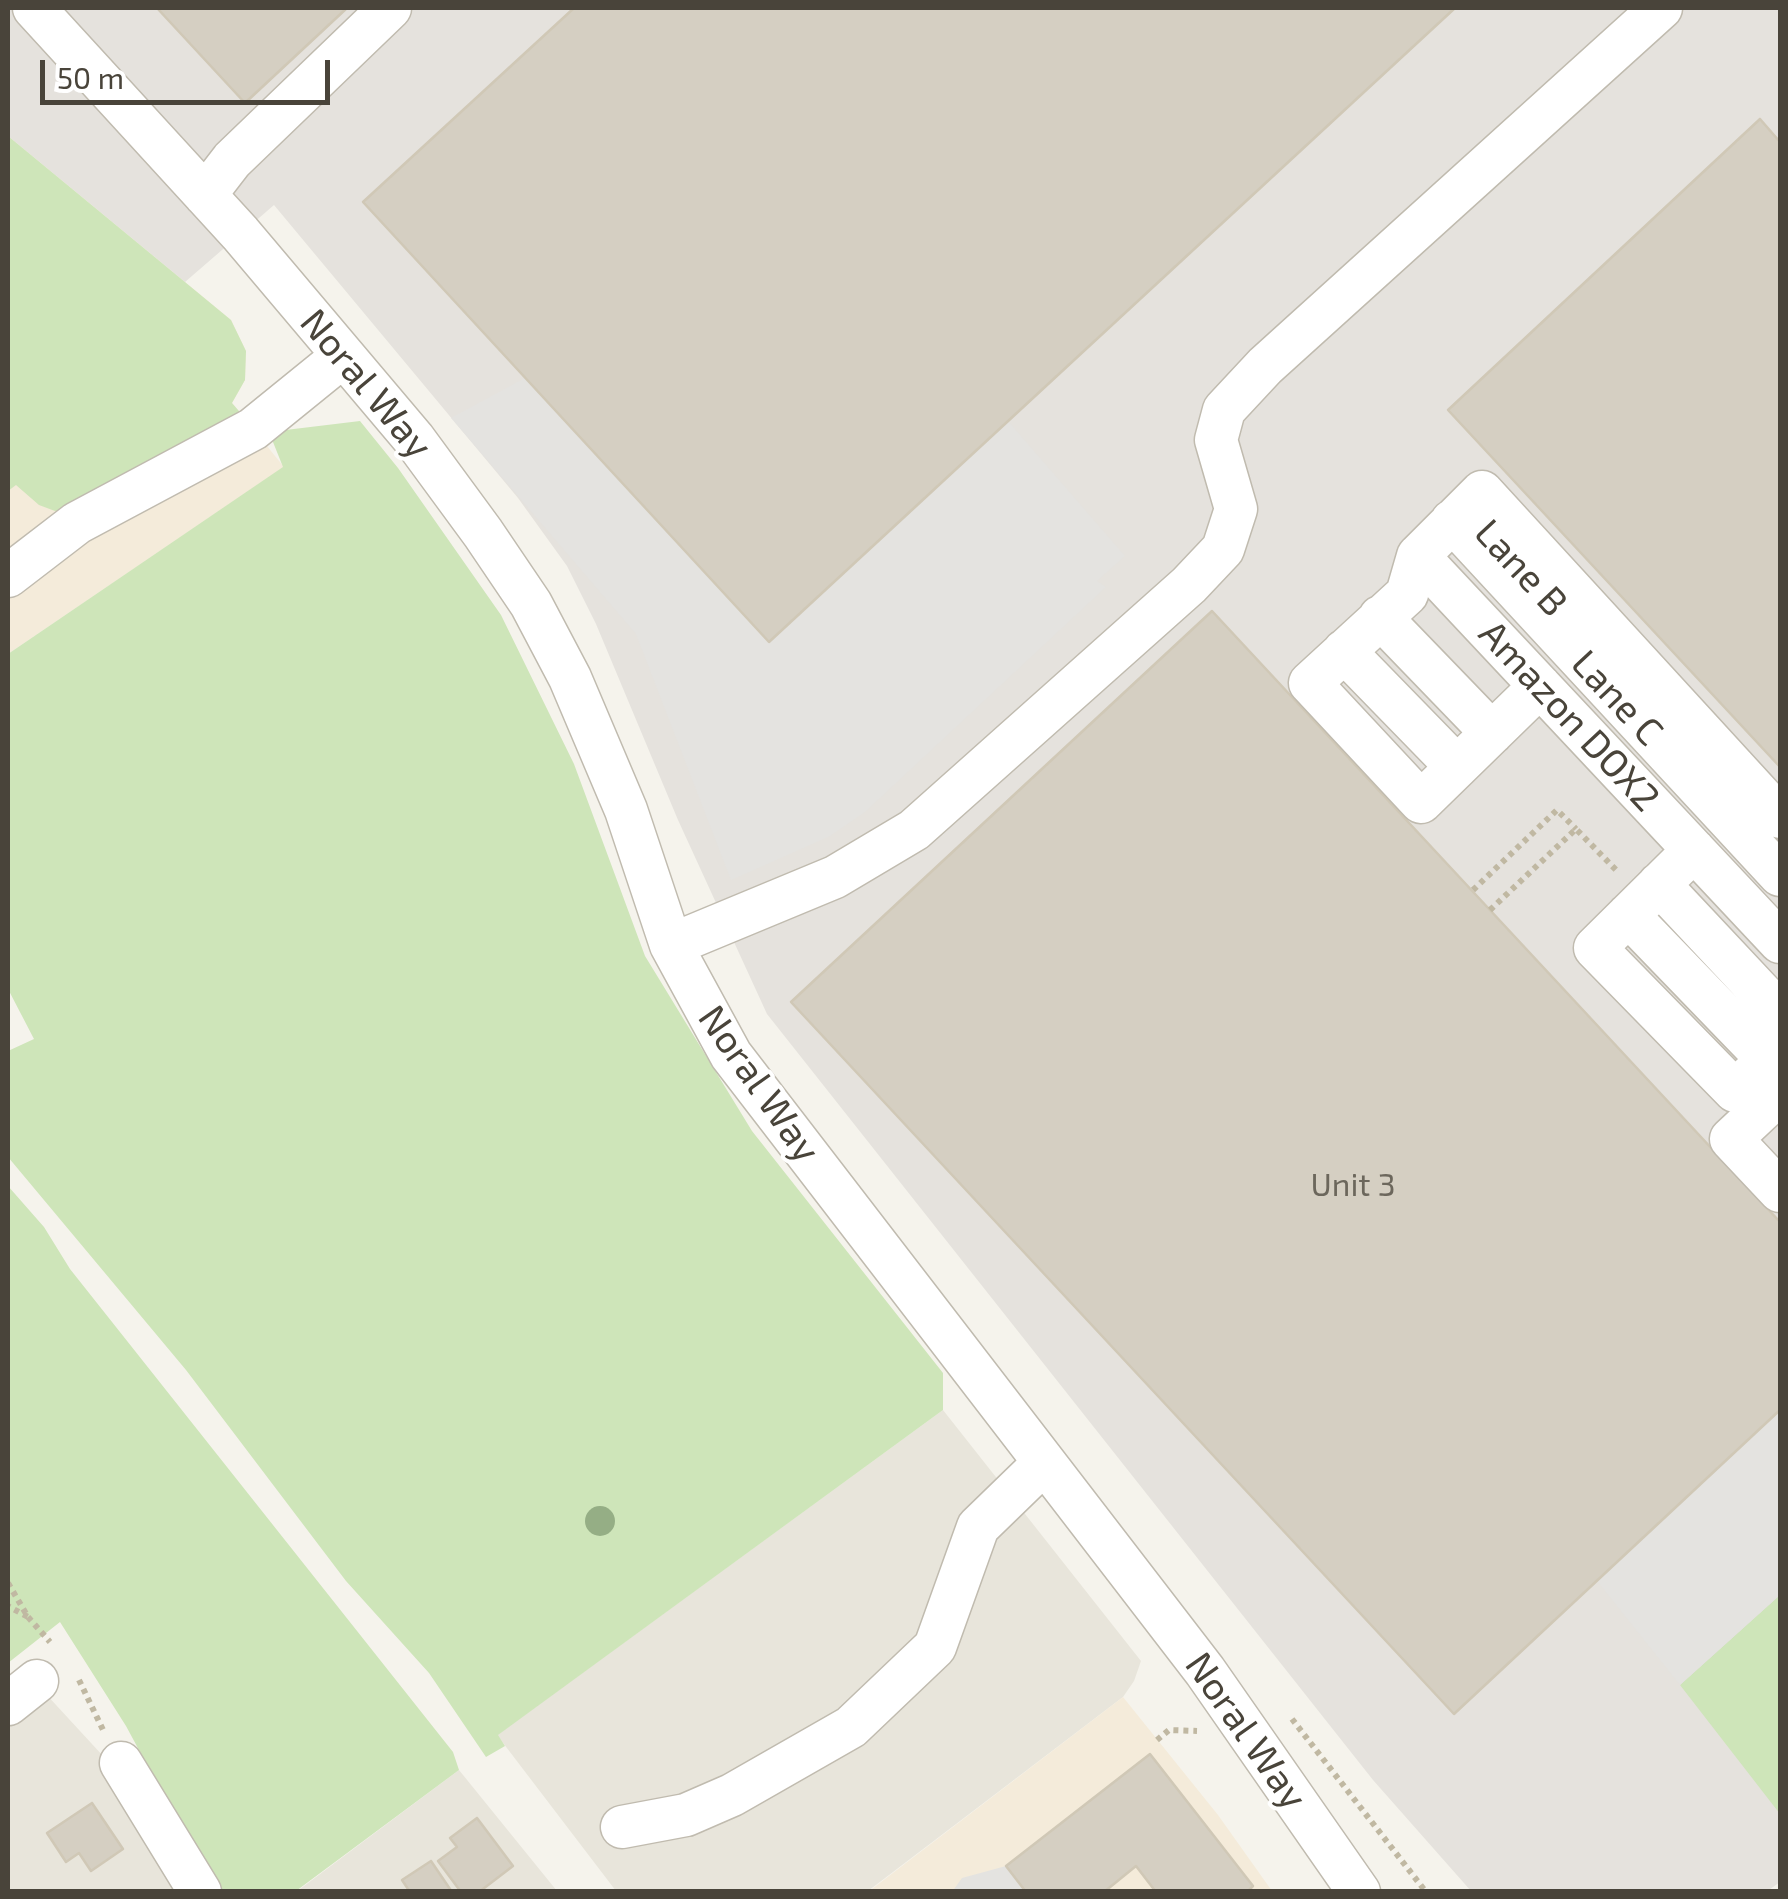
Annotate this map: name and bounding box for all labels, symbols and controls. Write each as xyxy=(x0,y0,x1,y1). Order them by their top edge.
scale bar xyxy=(45,40,335,102)
text: 50 m xyxy=(57,59,124,95)
street label: Noral Way xyxy=(290,300,442,468)
street label: Lane B xyxy=(1465,510,1577,626)
street label: Amazon DOX2 xyxy=(1469,611,1669,821)
street label: Lane C xyxy=(1562,641,1672,755)
street label: Noral Way xyxy=(688,997,830,1171)
house number: Unit 3 xyxy=(1311,1166,1395,1204)
street label: Noral Way xyxy=(1175,1644,1317,1818)

